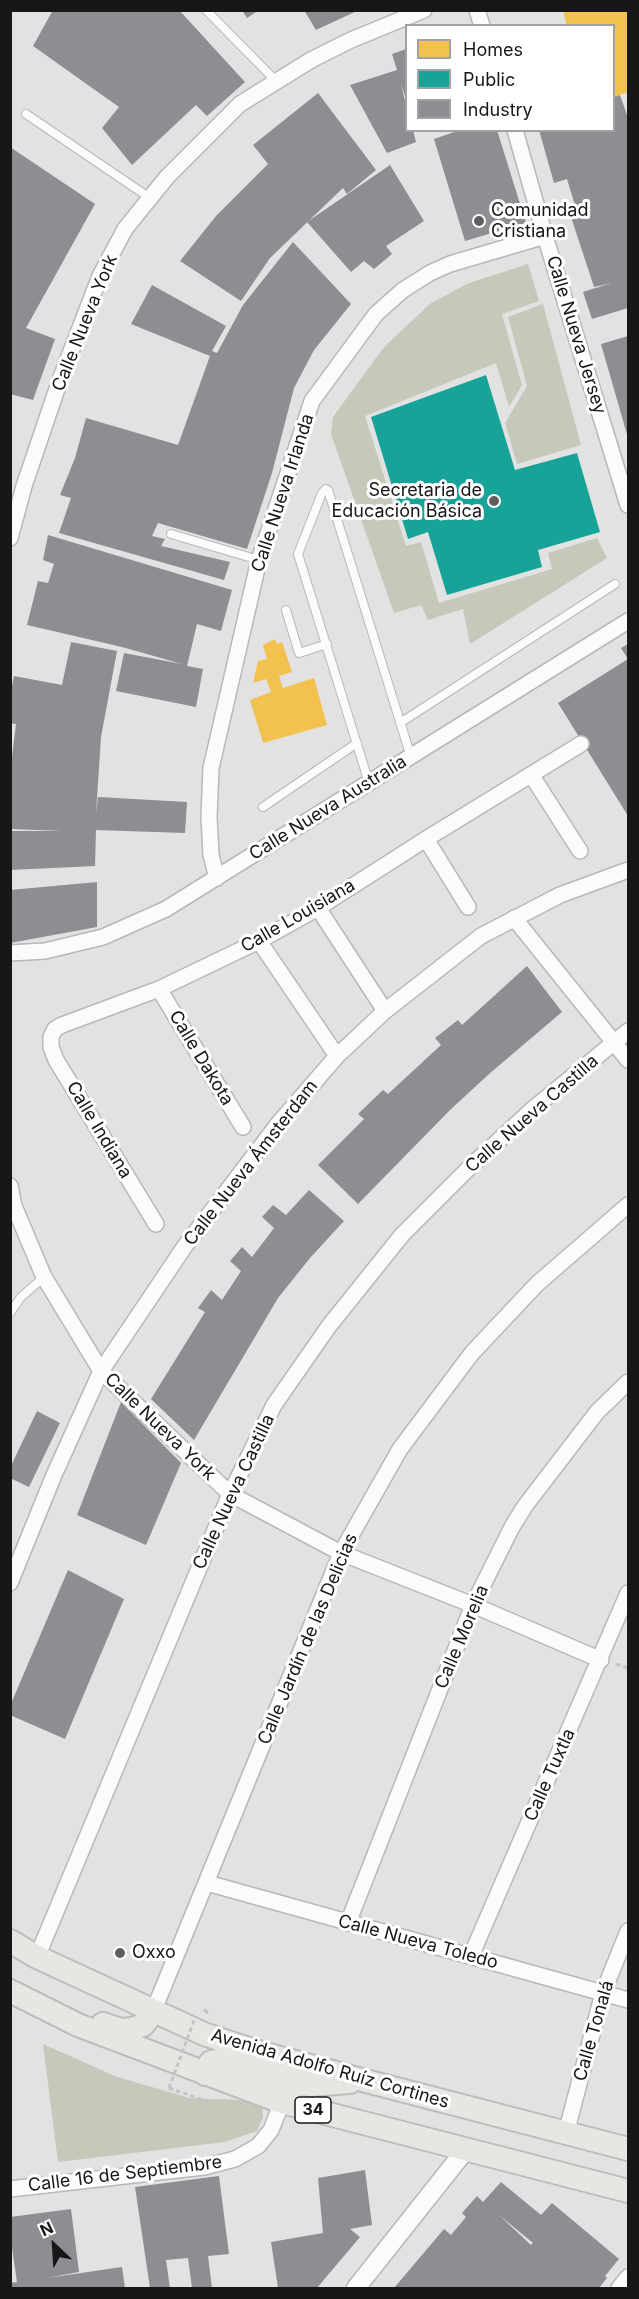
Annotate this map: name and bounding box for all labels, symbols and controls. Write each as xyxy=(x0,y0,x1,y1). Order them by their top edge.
legend xyxy=(405,24,615,132)
text: Homes xyxy=(463,39,523,60)
text: Public xyxy=(463,69,515,90)
text: Industry xyxy=(463,99,533,120)
place label: Comunidad Cristiana xyxy=(491,200,588,242)
marker: Comunidad Cristiana xyxy=(472,214,486,228)
street label: Calle Nueva York xyxy=(48,251,122,395)
street label: Calle Nueva Jersey xyxy=(542,253,610,417)
street label: Calle Nueva Irlanda xyxy=(247,411,319,575)
place label: Secretaria de Educación Básica xyxy=(332,480,482,522)
marker: Secretaria de Educación Básica xyxy=(487,494,501,508)
street label: Calle Nueva Australia xyxy=(245,751,411,865)
street label: Calle Louisiana xyxy=(237,875,359,957)
street label: Calle Dakota xyxy=(164,1007,238,1109)
street label: Calle Nueva Castilla xyxy=(461,1050,603,1178)
street label: Calle Nueva Ámsterdam xyxy=(180,1076,322,1250)
street label: Calle Indiana xyxy=(62,1078,136,1182)
street label: Calle Nueva York xyxy=(100,1369,220,1485)
street label: Calle Nueva Castilla xyxy=(189,1411,279,1573)
street label: Calle Jardín de las Delicias xyxy=(254,1530,362,1748)
street label: Calle Morelia xyxy=(430,1582,494,1692)
street label: Calle Tuxtla xyxy=(520,1725,580,1825)
street label: Calle Nueva Toledo xyxy=(336,1910,500,1974)
place label: Oxxo xyxy=(132,1942,176,1964)
marker: Oxxo xyxy=(113,1946,127,1960)
street label: Calle Tonalá xyxy=(569,1978,619,2084)
street label: Avenida Adolfo Ruíz Cortines xyxy=(208,2025,452,2113)
road number: 34 xyxy=(295,2097,331,2123)
street label: Calle 16 de Septiembre xyxy=(27,2151,223,2197)
north arrow xyxy=(24,2215,84,2275)
text: N xyxy=(37,2217,56,2240)

